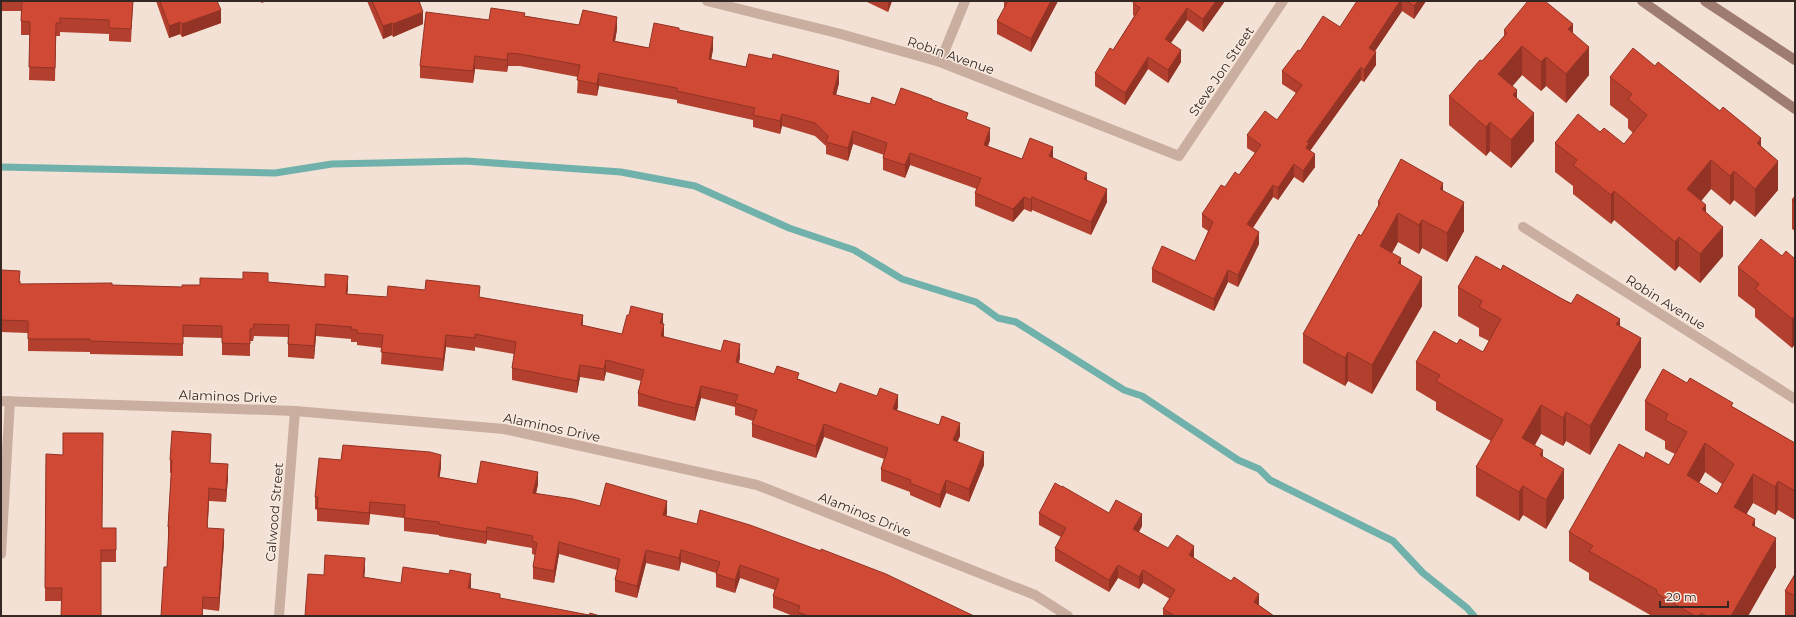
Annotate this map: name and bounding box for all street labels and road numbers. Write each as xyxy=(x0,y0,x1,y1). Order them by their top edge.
street label: Steve Jon Street xyxy=(1185,23,1257,119)
street label: Robin Avenue xyxy=(905,33,997,77)
street label: Robin Avenue xyxy=(1623,271,1709,333)
street label: Alaminos Drive xyxy=(178,386,278,406)
street label: Alaminos Drive xyxy=(502,409,602,445)
street label: Calwood Street xyxy=(262,462,286,562)
street label: Alaminos Drive xyxy=(816,488,914,540)

